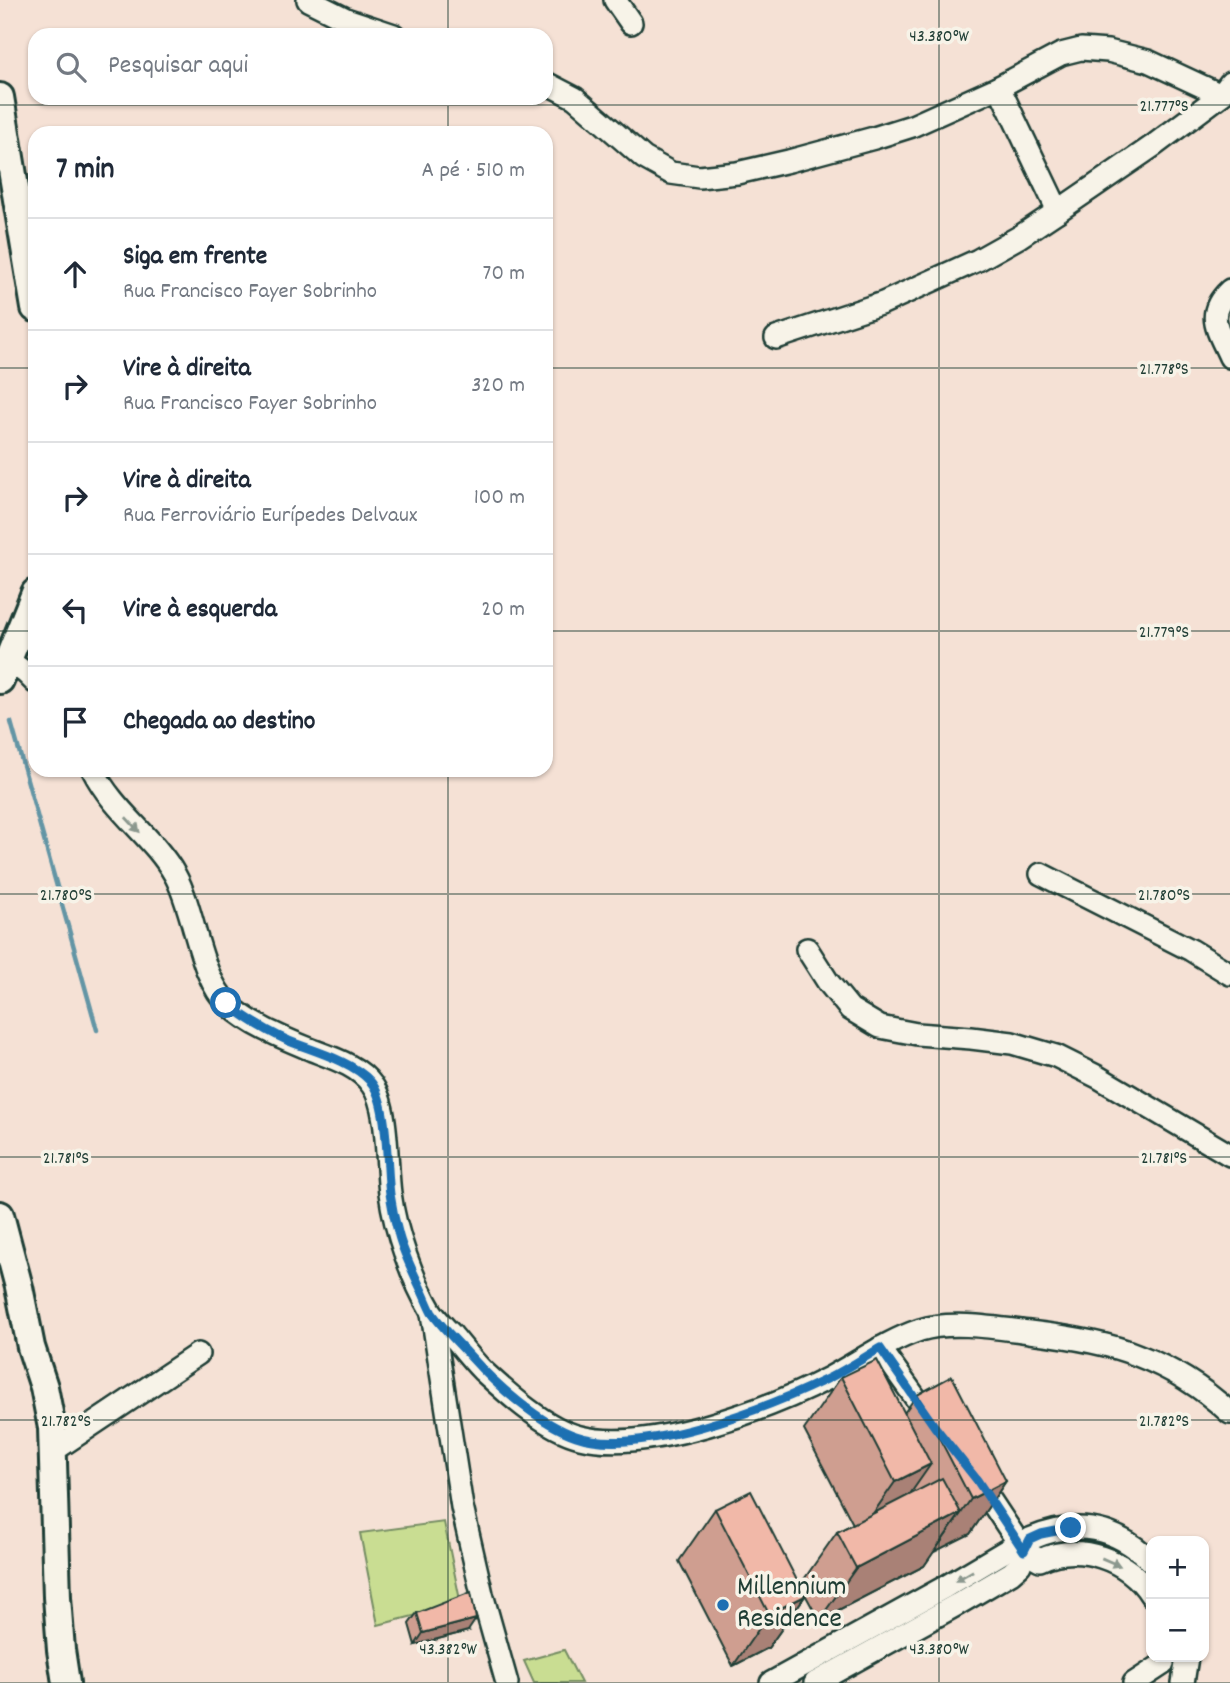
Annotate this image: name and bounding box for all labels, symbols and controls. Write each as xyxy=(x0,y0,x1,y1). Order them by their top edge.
text: 43.380°W xyxy=(909,25,969,50)
search box xyxy=(28,28,553,105)
icon: search xyxy=(52,48,90,86)
text: Pesquisar aqui xyxy=(108,48,248,85)
text: 21.777°S xyxy=(1139,95,1189,120)
text: 7 min xyxy=(56,150,114,193)
text: A pé · 510 m xyxy=(422,155,525,188)
text: Siga em frente xyxy=(123,239,267,276)
icon: ahead xyxy=(56,255,94,293)
text: 70 m xyxy=(483,258,525,291)
text: Rua Francisco Fayer Sobrinho xyxy=(123,276,377,309)
text: Vire à direita xyxy=(123,351,251,388)
text: 21.778°S xyxy=(1139,358,1189,383)
icon: right xyxy=(56,367,94,405)
text: 320 m xyxy=(471,370,525,403)
text: Rua Francisco Fayer Sobrinho xyxy=(123,388,377,421)
text: Vire à direita xyxy=(123,463,251,500)
icon: right xyxy=(56,479,94,517)
text: 100 m xyxy=(474,482,525,515)
text: Rua Ferroviário Eurípedes Delvaux xyxy=(123,500,417,533)
icon: left xyxy=(56,591,94,629)
text: Vire à esquerda xyxy=(123,592,277,629)
text: 20 m xyxy=(481,594,525,627)
text: 21.779°S xyxy=(1139,621,1189,646)
icon: arrive xyxy=(56,703,94,741)
text: Chegada ao destino xyxy=(123,704,315,741)
one-way arrow xyxy=(125,816,141,834)
text: 21.780°S xyxy=(40,884,92,909)
text: 21.780°S xyxy=(1138,884,1190,909)
route start xyxy=(210,987,241,1018)
text: 21.781°S xyxy=(43,1147,89,1172)
text: 21.781°S xyxy=(1141,1147,1187,1172)
text: 21.782°S xyxy=(41,1410,91,1435)
text: 21.782°S xyxy=(1139,1410,1189,1435)
route end xyxy=(1055,1512,1086,1543)
map controls xyxy=(1146,1536,1209,1662)
button: + xyxy=(1146,1536,1209,1599)
one-way arrow xyxy=(1101,1556,1122,1567)
place label: Millennium Residence xyxy=(737,1569,846,1641)
one-way arrow xyxy=(954,1570,974,1582)
marker: Millennium Residence xyxy=(715,1597,731,1613)
button: − xyxy=(1146,1599,1209,1662)
text: 43.382°W xyxy=(419,1638,477,1663)
text: 43.380°W xyxy=(909,1638,969,1663)

